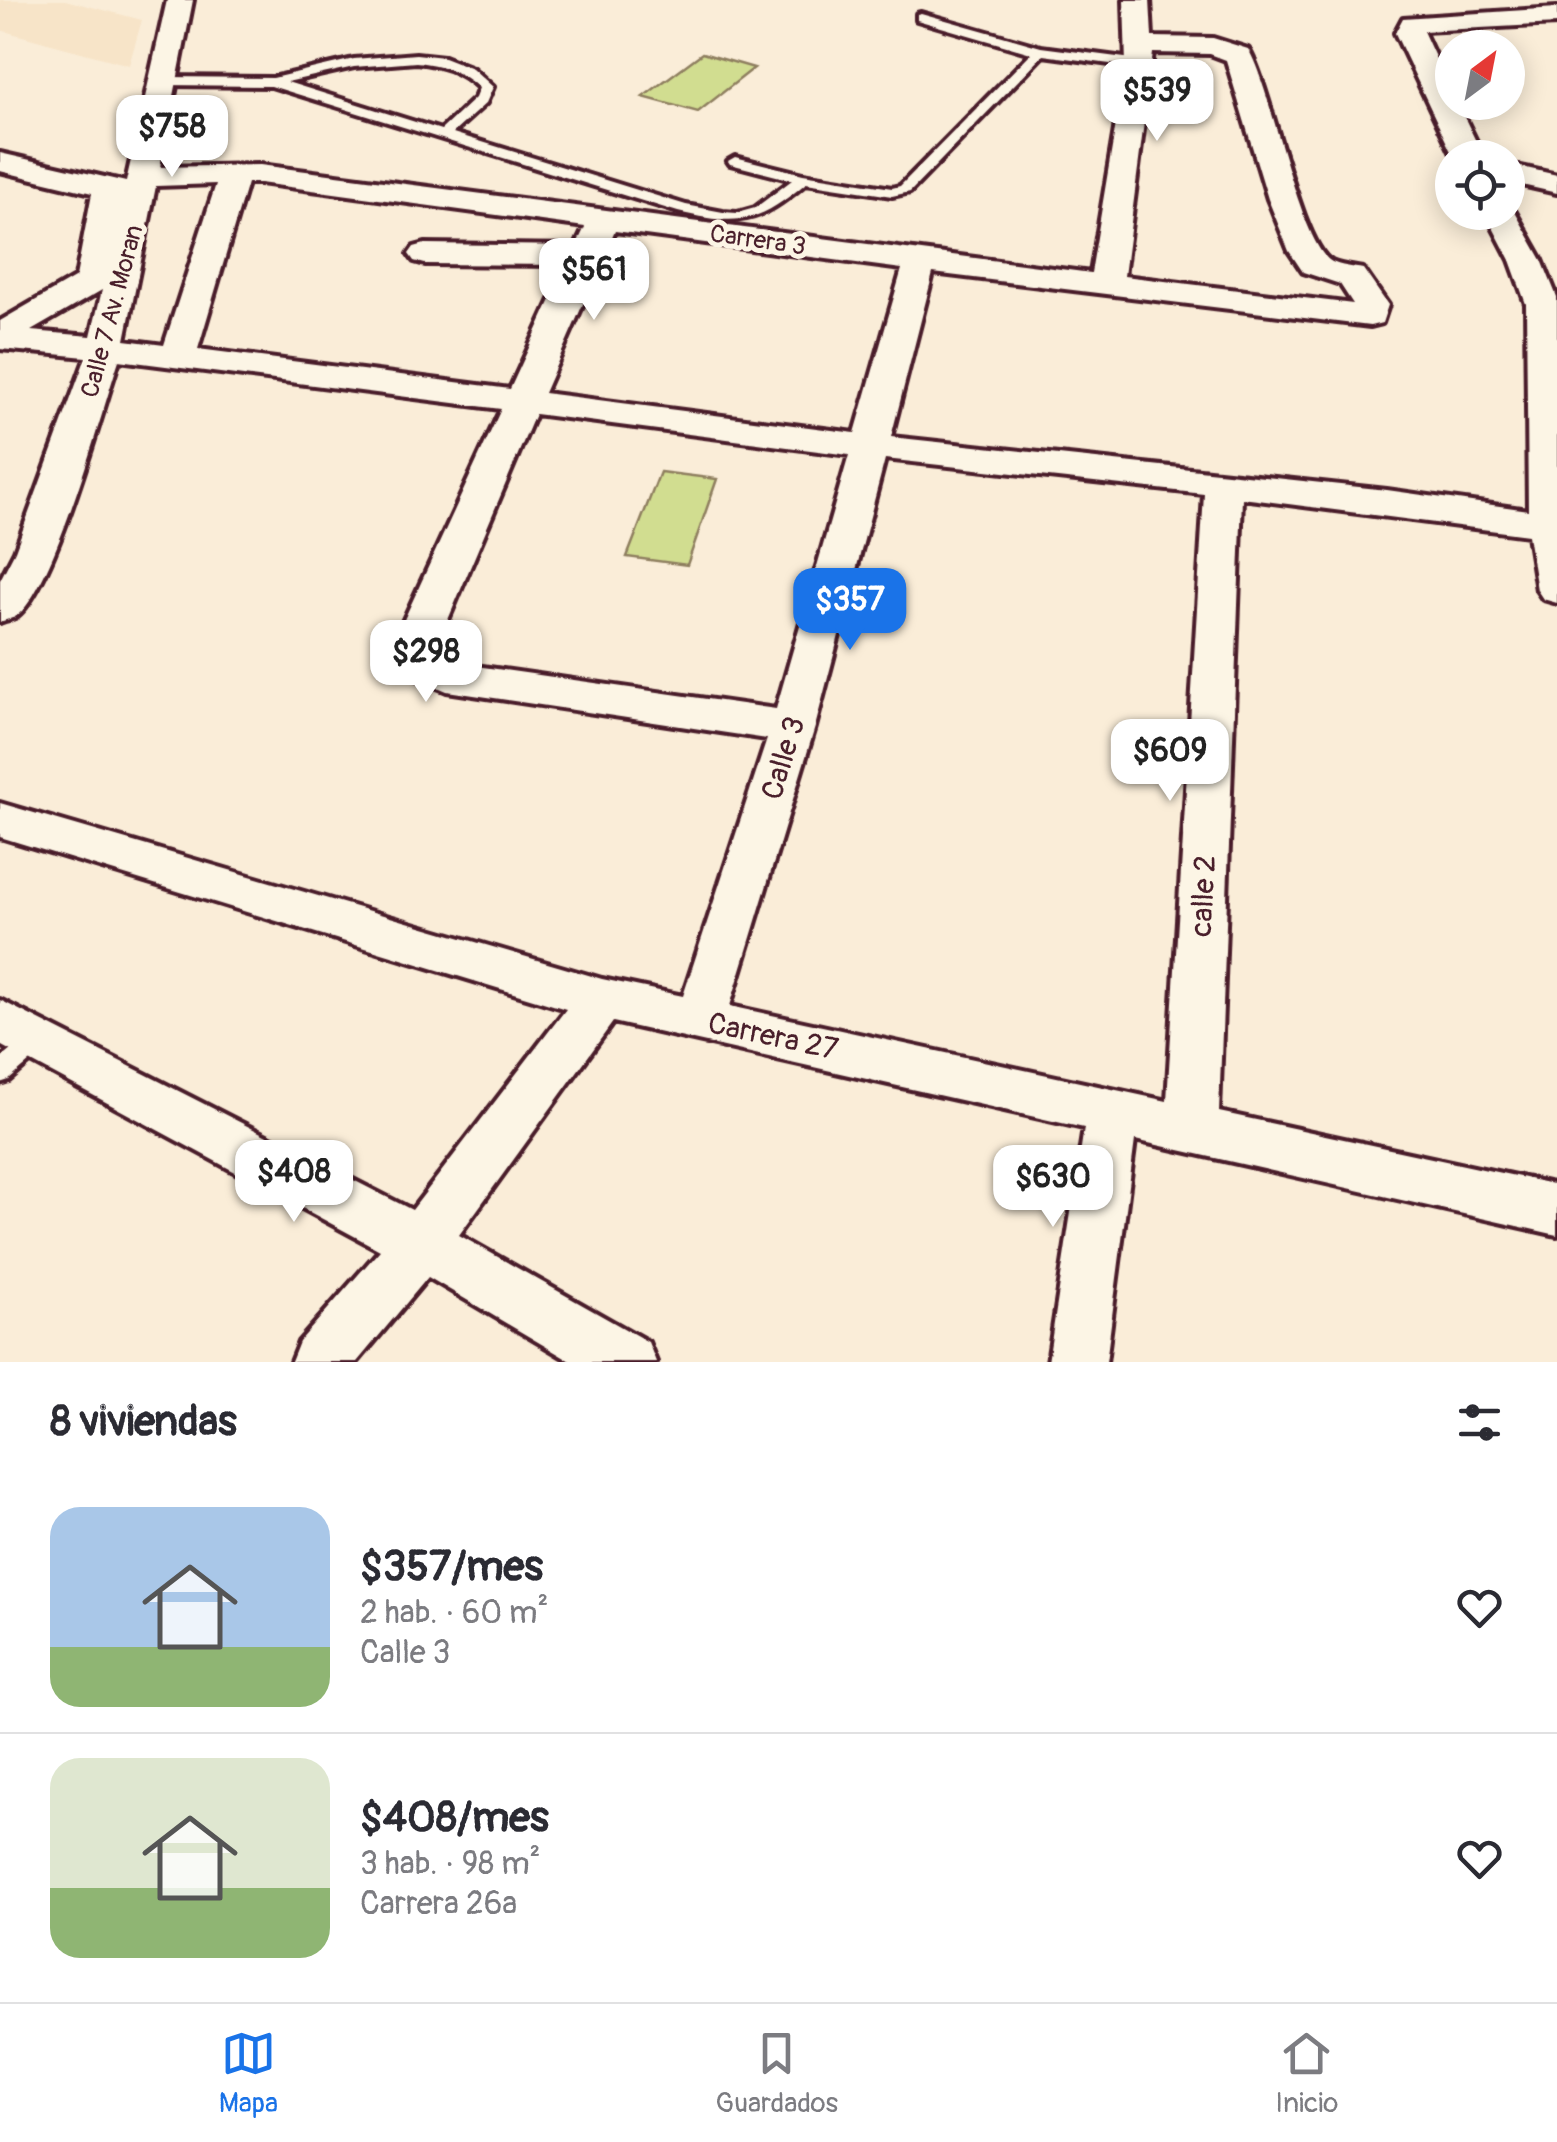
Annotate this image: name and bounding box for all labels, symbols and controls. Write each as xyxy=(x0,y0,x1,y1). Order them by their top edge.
north arrow xyxy=(1435,30,1525,120)
map controls xyxy=(1435,30,1525,230)
pin: $539 xyxy=(1098,59,1216,144)
text: $539 xyxy=(1122,71,1192,111)
pin: $758 xyxy=(113,95,231,180)
text: $758 xyxy=(138,107,206,147)
button: locate xyxy=(1435,140,1525,230)
street label: Carrera 3 xyxy=(708,218,808,263)
street label: Calle 7 Av. Moran xyxy=(74,222,150,401)
pin: $561 xyxy=(535,238,653,323)
text: $561 xyxy=(561,250,627,290)
pin: $357 xyxy=(791,568,909,653)
text: $357 xyxy=(815,580,885,620)
pin: $298 xyxy=(367,620,485,705)
text: $298 xyxy=(392,632,460,672)
street label: Calle 3 xyxy=(753,712,814,804)
pin: $609 xyxy=(1111,719,1229,804)
text: $609 xyxy=(1133,731,1207,771)
street label: calle 2 xyxy=(1183,854,1224,938)
street label: Carrera 27 xyxy=(705,1005,841,1068)
pin: $408 xyxy=(235,1140,353,1225)
pin: $630 xyxy=(994,1145,1112,1230)
text: $408 xyxy=(257,1152,331,1192)
text: $630 xyxy=(1015,1157,1091,1197)
icon: filters xyxy=(1452,1395,1507,1450)
text: 8 viviendas xyxy=(50,1396,237,1448)
text: $357/mes xyxy=(360,1541,543,1593)
icon: home xyxy=(130,1547,250,1667)
icon: heart xyxy=(1452,1580,1507,1635)
text: 2 hab. · 60 m² xyxy=(360,1593,548,1633)
text: Calle 3 xyxy=(360,1633,450,1673)
text: $408/mes xyxy=(360,1792,549,1844)
icon: home xyxy=(130,1798,250,1918)
icon: heart xyxy=(1452,1831,1507,1886)
text: 3 hab. · 98 m² xyxy=(360,1844,541,1884)
text: Carrera 26a xyxy=(360,1884,517,1924)
tab: Mapa xyxy=(219,2026,278,2121)
tab: Guardados xyxy=(715,2026,838,2121)
tab: Inicio xyxy=(1275,2026,1338,2121)

